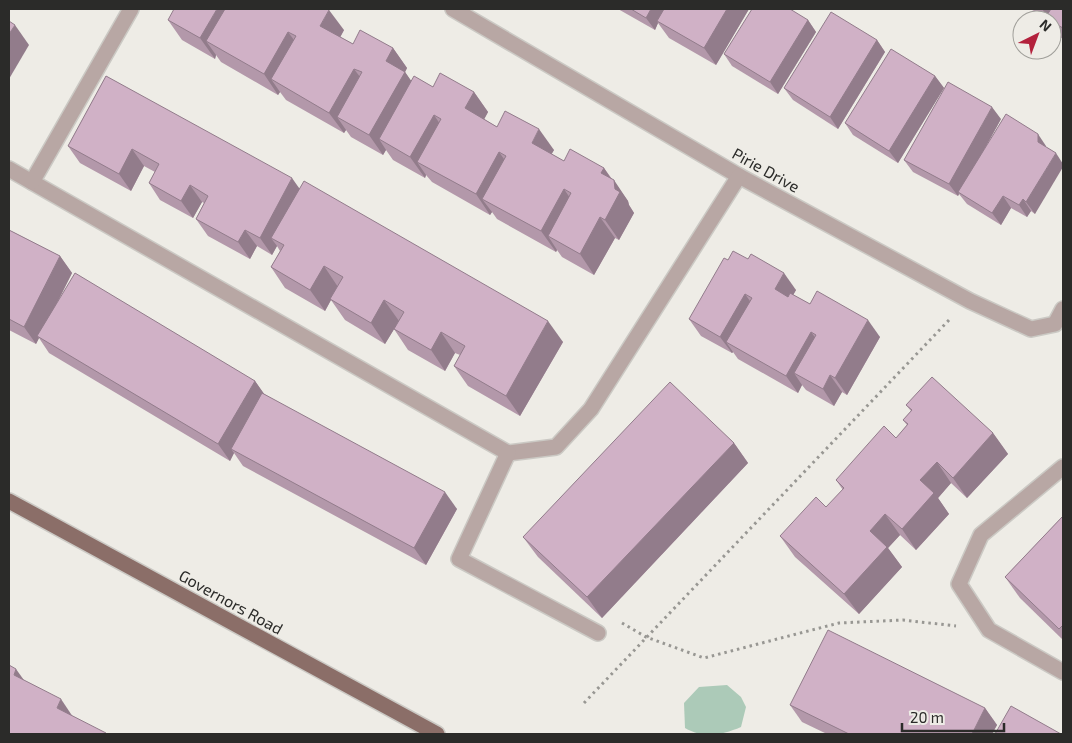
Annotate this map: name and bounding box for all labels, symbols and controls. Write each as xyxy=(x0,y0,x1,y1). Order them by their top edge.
north arrow xyxy=(1012,10,1062,60)
text: N xyxy=(1037,15,1055,35)
street label: Pirie Drive xyxy=(729,143,803,196)
street label: Governors Road xyxy=(176,565,286,638)
scale bar xyxy=(902,700,1004,732)
text: 20 m xyxy=(910,708,944,726)

